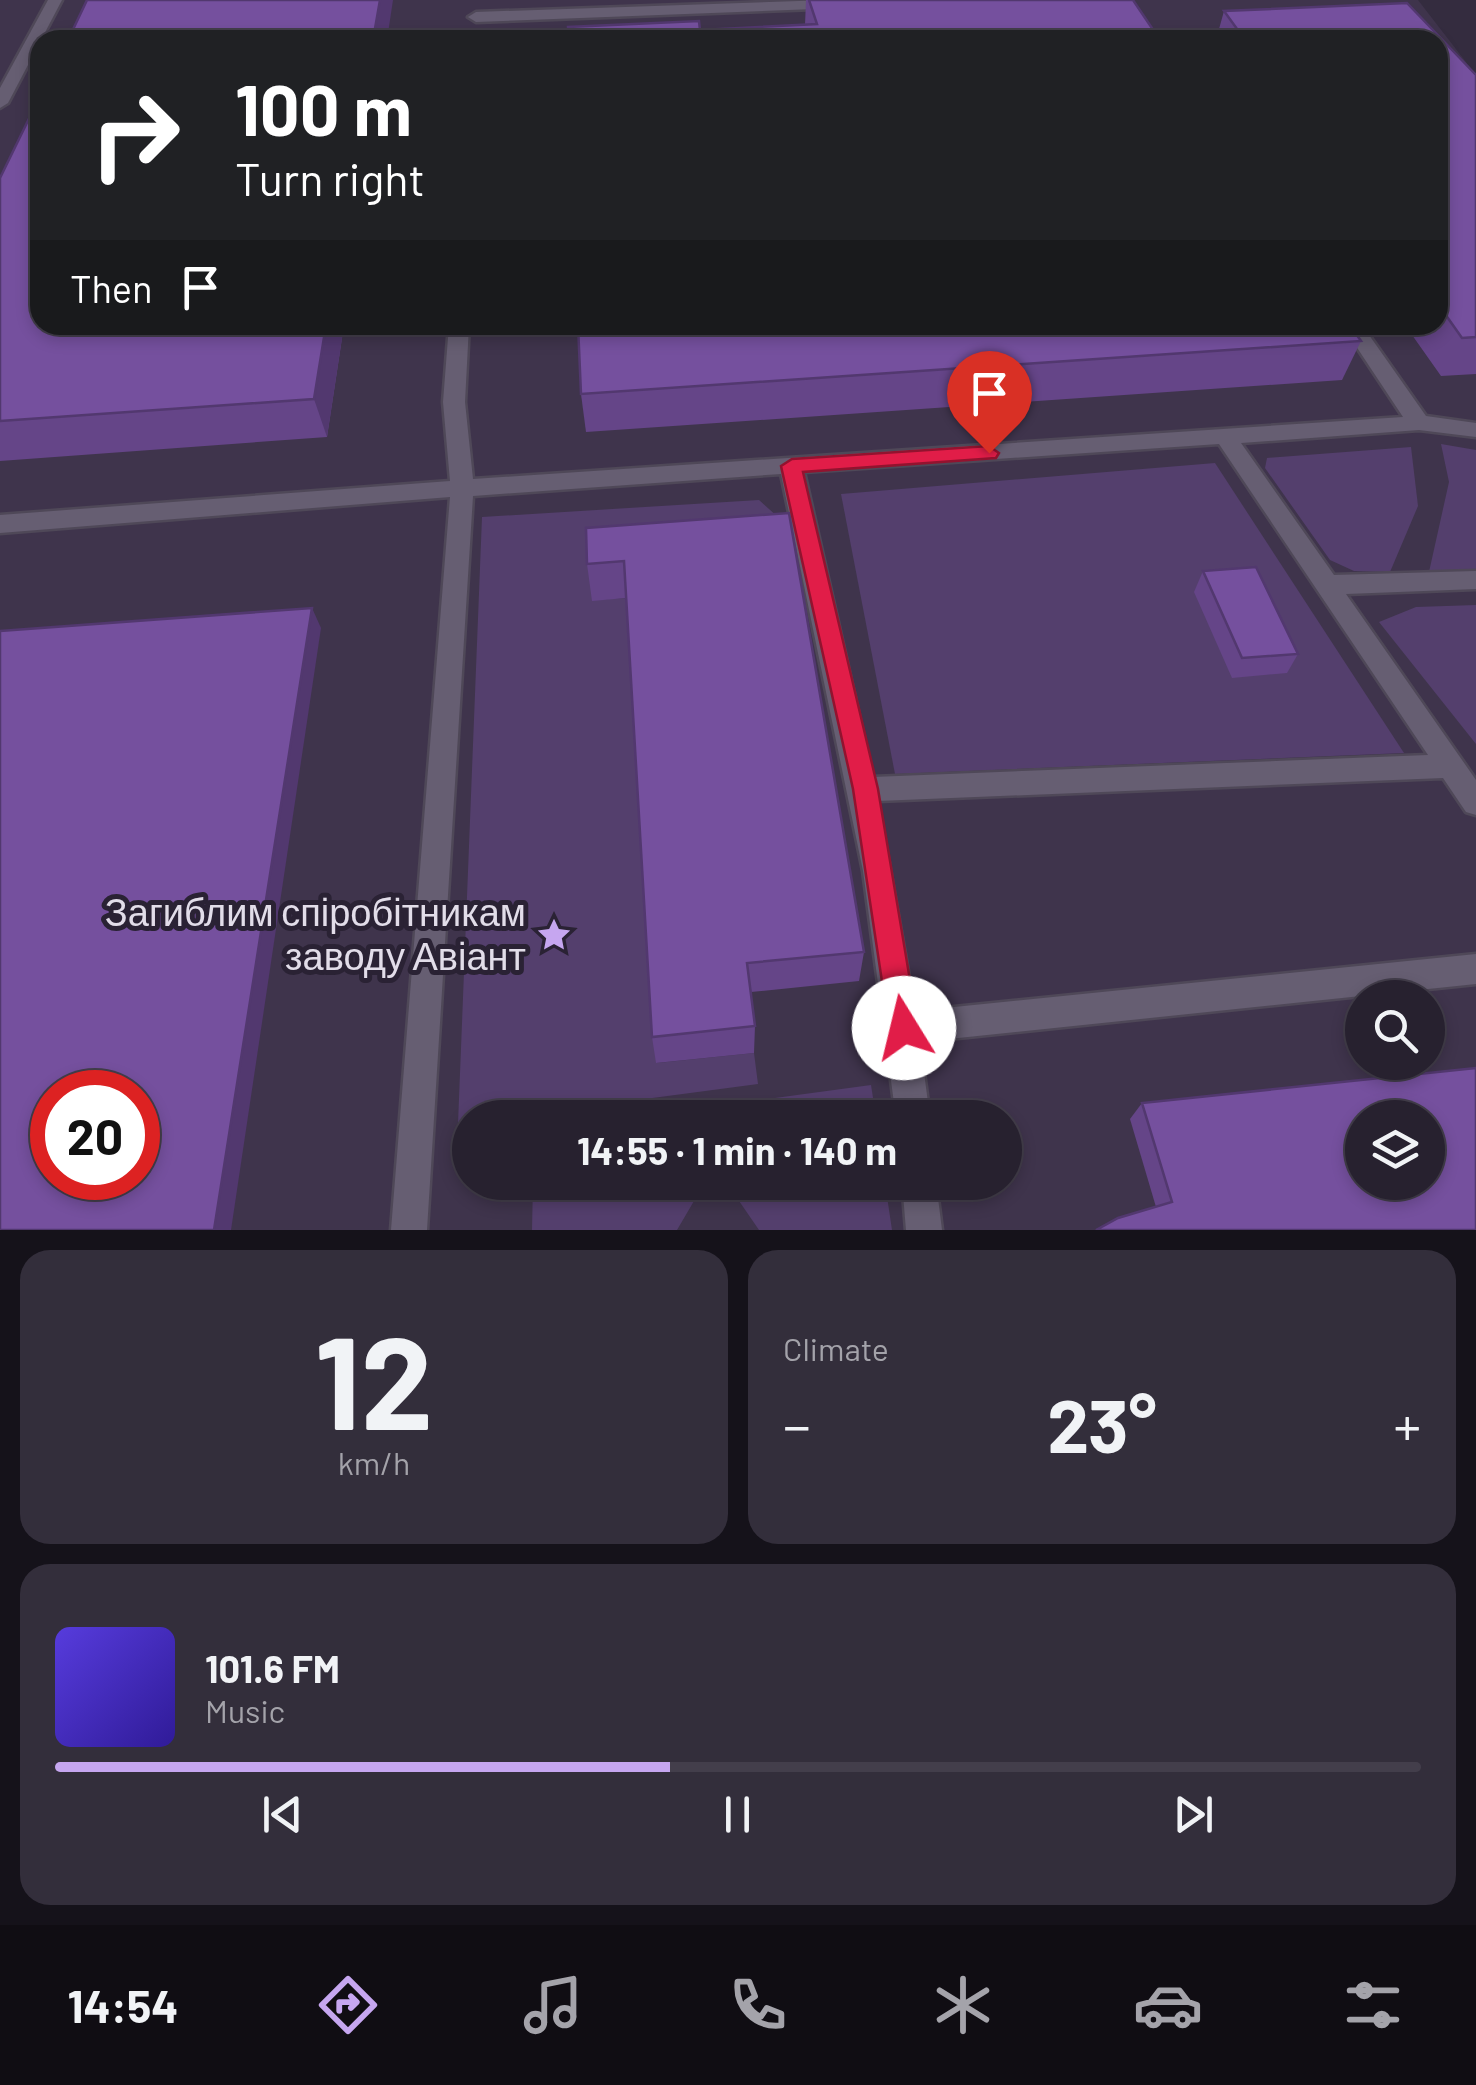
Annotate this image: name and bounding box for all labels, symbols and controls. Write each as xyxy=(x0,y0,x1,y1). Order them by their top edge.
text: 100 m xyxy=(235,66,412,150)
icon: right xyxy=(70,70,200,200)
text: Turn right xyxy=(235,151,425,205)
icon: arrive xyxy=(173,260,228,315)
text: Then xyxy=(70,265,153,311)
pin xyxy=(947,351,1032,454)
icon: arrive xyxy=(962,366,1017,421)
place label: Загиблим спіробітникам заводу Авіант xyxy=(105,888,526,978)
place icon: Загиблим спіробітникам заводу Авіант xyxy=(535,916,573,954)
position arrow xyxy=(852,976,956,1080)
map controls xyxy=(1345,980,1445,1200)
button: search xyxy=(1345,980,1445,1080)
speed limit sign: 20 xyxy=(30,1070,160,1200)
button: layers xyxy=(1345,1100,1445,1200)
text: 14:55 · 1 min · 140 m xyxy=(577,1127,897,1173)
text: 12 xyxy=(315,1300,433,1456)
text: Climate xyxy=(783,1329,889,1367)
text: 23° xyxy=(1047,1378,1157,1468)
text: − xyxy=(783,1391,811,1457)
text: + xyxy=(1393,1391,1421,1457)
text: km/h xyxy=(338,1443,410,1481)
text: 101.6 FM xyxy=(205,1645,340,1691)
text: Music xyxy=(205,1691,285,1729)
icon: previous xyxy=(255,1787,310,1842)
icon: pause xyxy=(710,1787,765,1842)
icon: next xyxy=(1166,1787,1221,1842)
icon: directions xyxy=(313,1970,383,2040)
icon: music xyxy=(518,1970,588,2040)
icon: phone xyxy=(723,1970,793,2040)
icon: climate xyxy=(928,1970,998,2040)
icon: car xyxy=(1133,1970,1203,2040)
icon: filters xyxy=(1338,1970,1408,2040)
text: 14:54 xyxy=(67,1978,179,2032)

